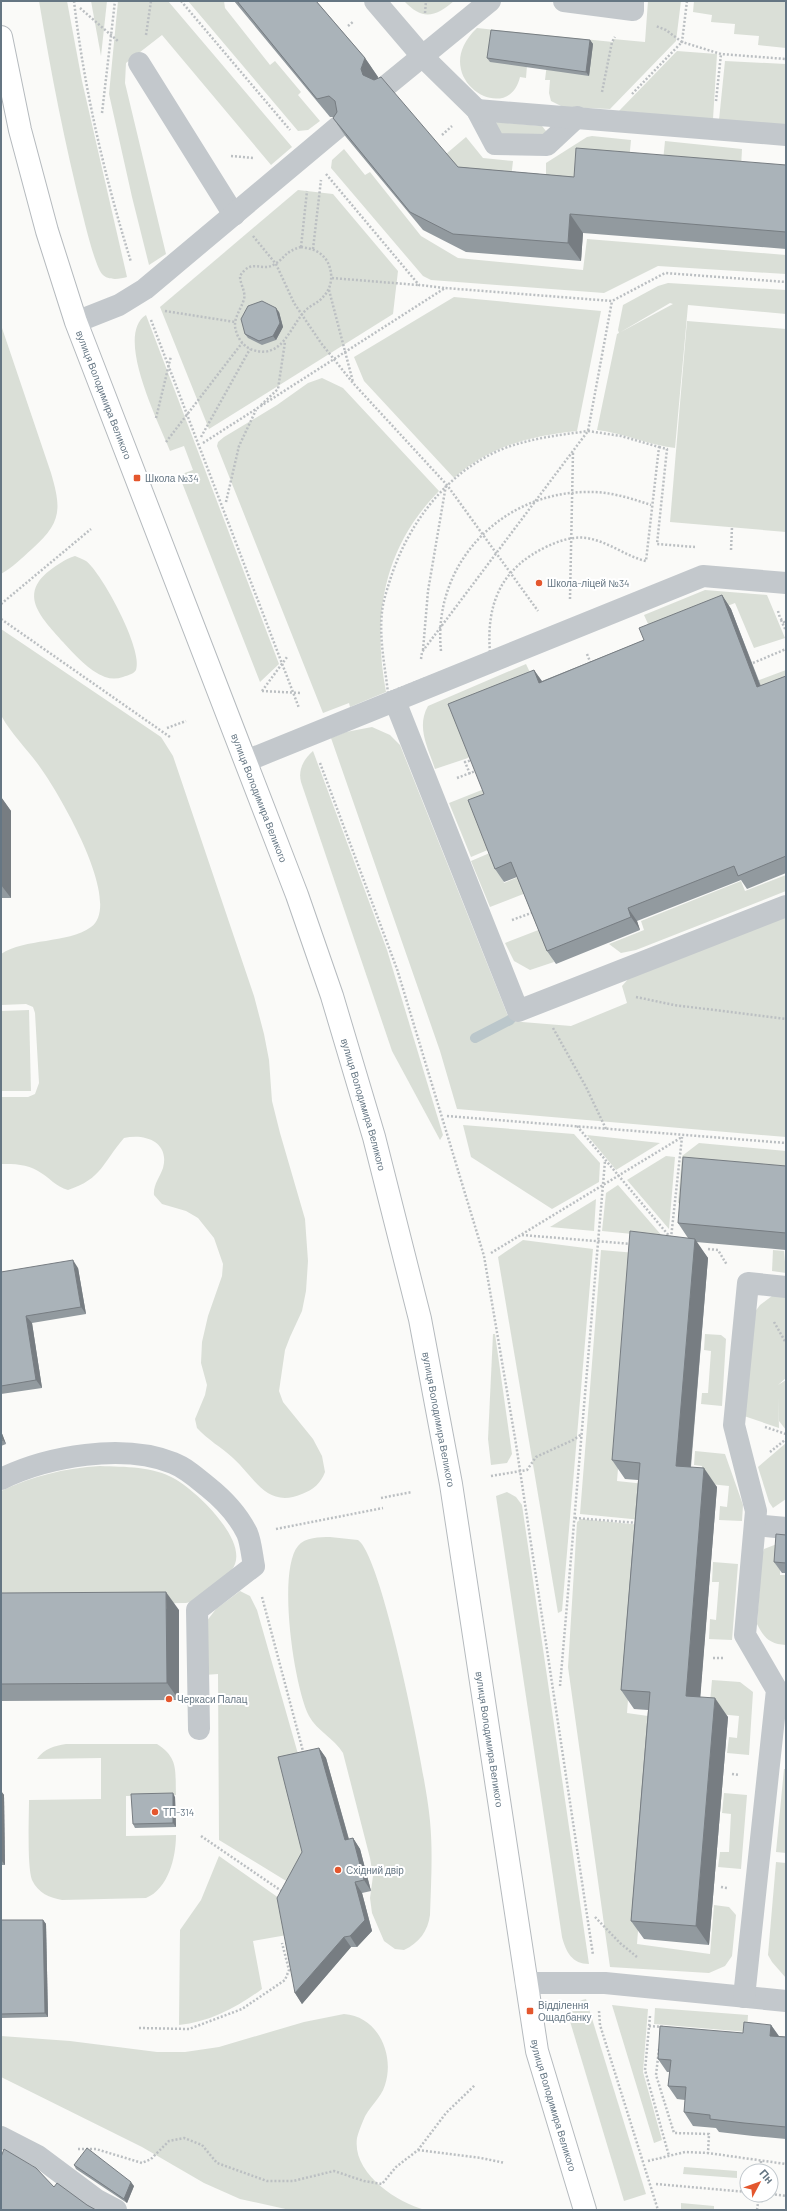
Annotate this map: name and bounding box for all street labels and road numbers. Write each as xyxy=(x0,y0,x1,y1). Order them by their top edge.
street label: вулиця Володимира Великого xyxy=(74,329,135,461)
street label: вулиця Володимира Великого xyxy=(229,732,290,864)
street label: вулиця Володимира Великого xyxy=(339,1037,388,1172)
street label: вулиця Володимира Великого xyxy=(420,1351,457,1488)
street label: вулиця Володимира Великого xyxy=(474,1671,506,1809)
street label: вулиця Володимира Великого xyxy=(529,2038,579,2173)

